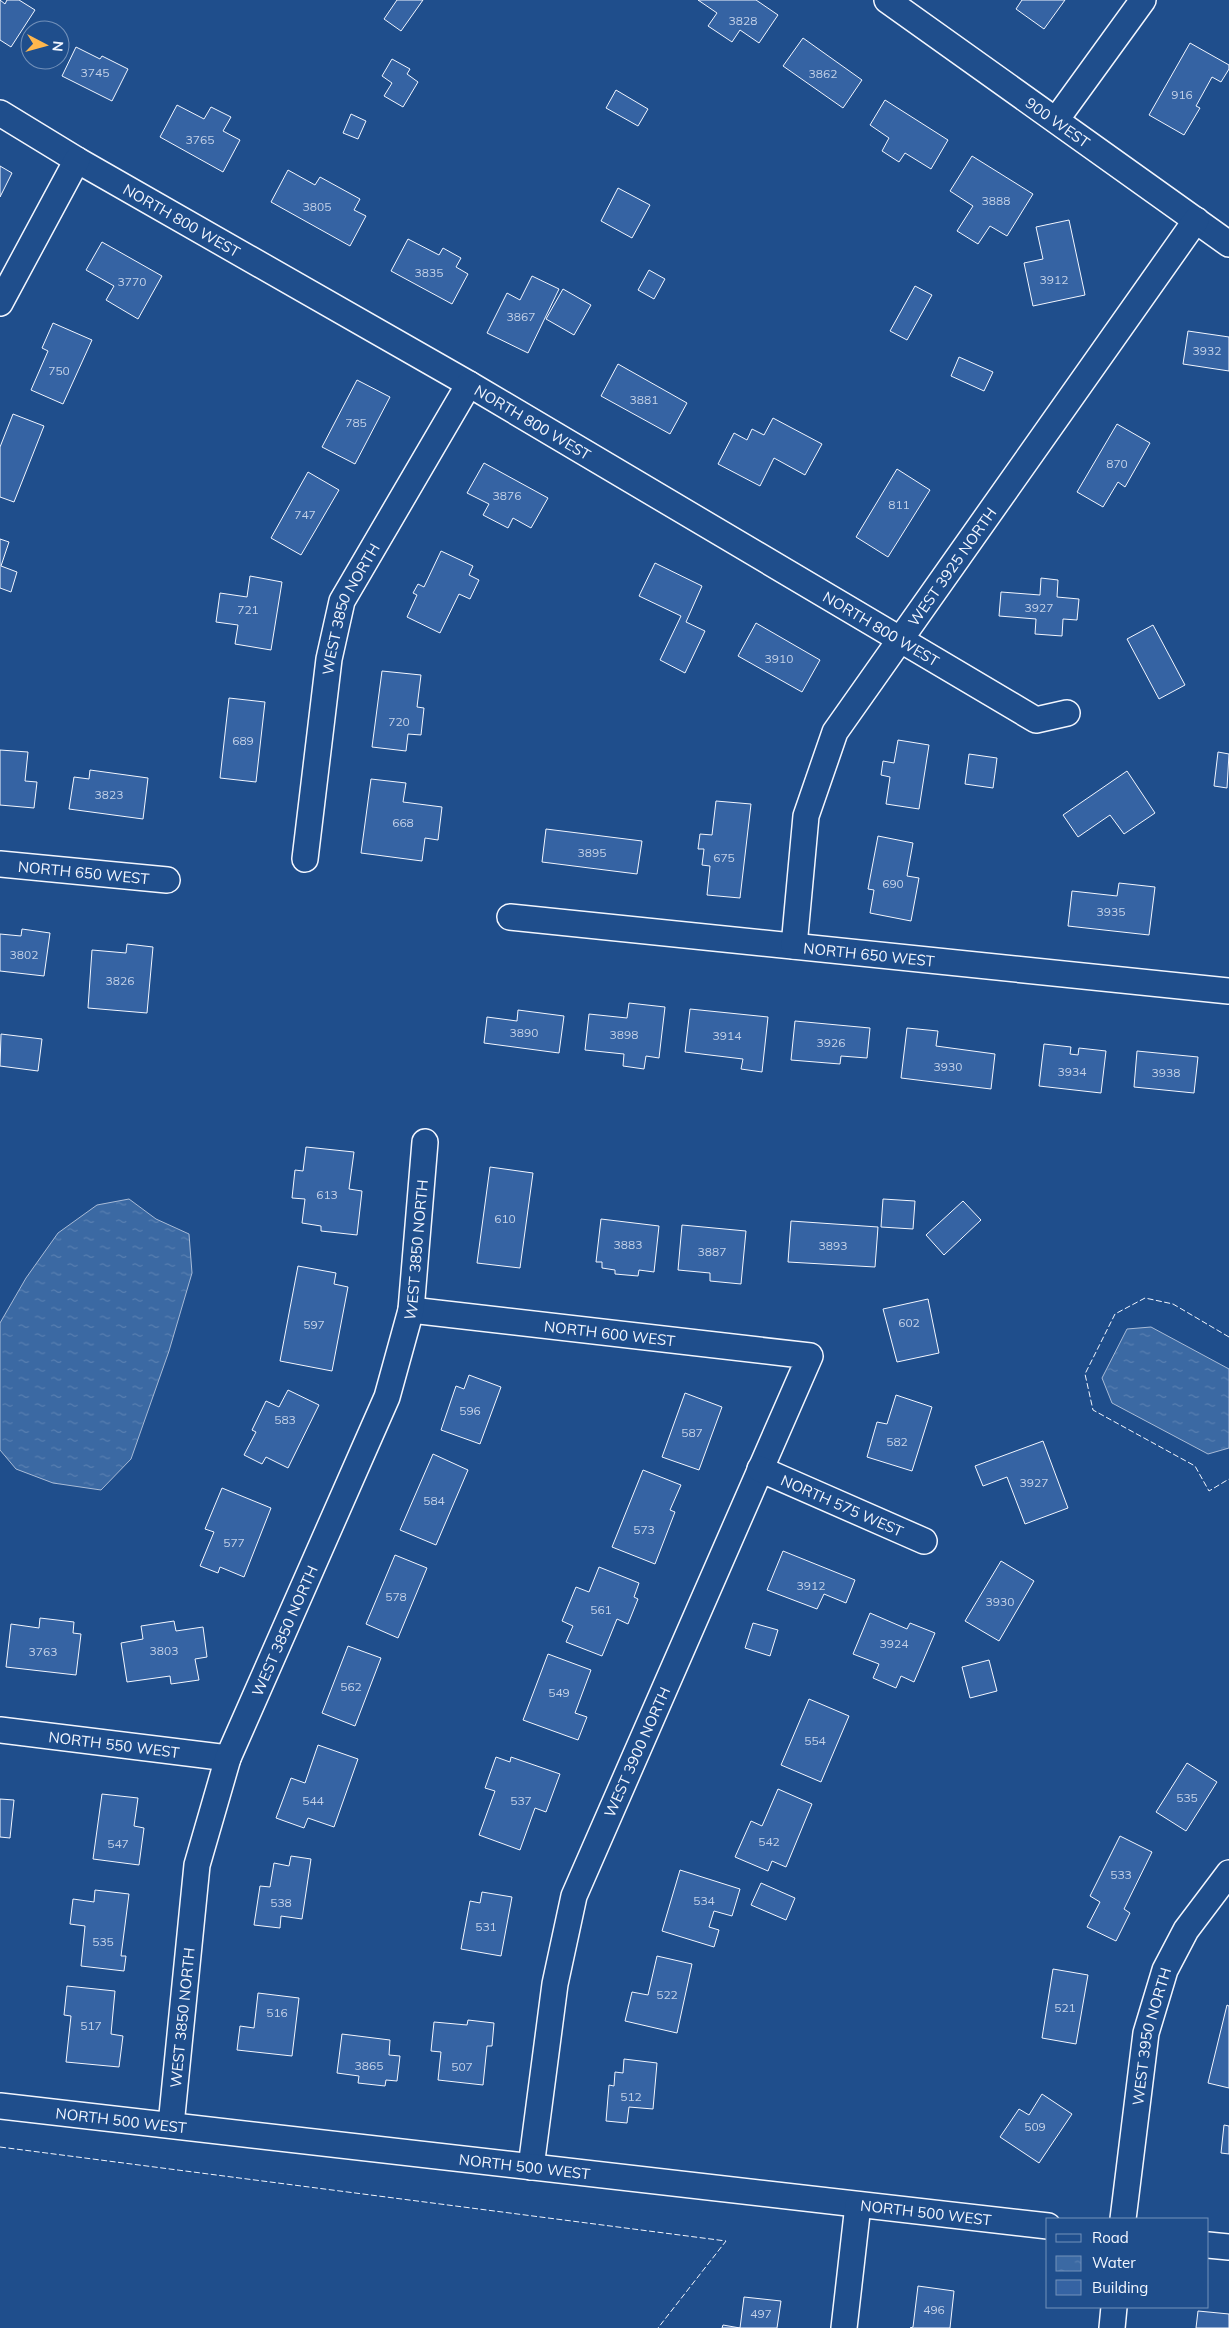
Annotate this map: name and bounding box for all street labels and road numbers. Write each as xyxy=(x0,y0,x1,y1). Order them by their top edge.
street label: 900 WEST xyxy=(1022,93,1094,151)
street label: NORTH 800 WEST xyxy=(120,179,244,261)
street label: NORTH 800 WEST xyxy=(471,380,595,464)
street label: WEST 3925 NORTH xyxy=(903,503,1000,629)
street label: WEST 3850 NORTH xyxy=(318,540,383,676)
street label: NORTH 800 WEST xyxy=(820,587,943,670)
street label: NORTH 650 WEST xyxy=(17,856,150,888)
street label: NORTH 650 WEST xyxy=(803,938,936,970)
street label: WEST 3850 NORTH xyxy=(399,1179,431,1322)
street label: NORTH 600 WEST xyxy=(543,1316,676,1350)
street label: NORTH 575 WEST xyxy=(778,1470,907,1540)
street label: WEST 3850 NORTH xyxy=(247,1562,321,1699)
street label: WEST 3900 NORTH xyxy=(600,1684,674,1820)
street label: NORTH 550 WEST xyxy=(48,1727,181,1761)
street label: WEST 3850 NORTH xyxy=(165,1946,198,2089)
street label: WEST 3950 NORTH xyxy=(1128,1965,1175,2106)
street label: NORTH 500 WEST xyxy=(55,2103,188,2137)
street label: NORTH 500 WEST xyxy=(458,2149,591,2183)
street label: NORTH 500 WEST xyxy=(859,2195,993,2229)

